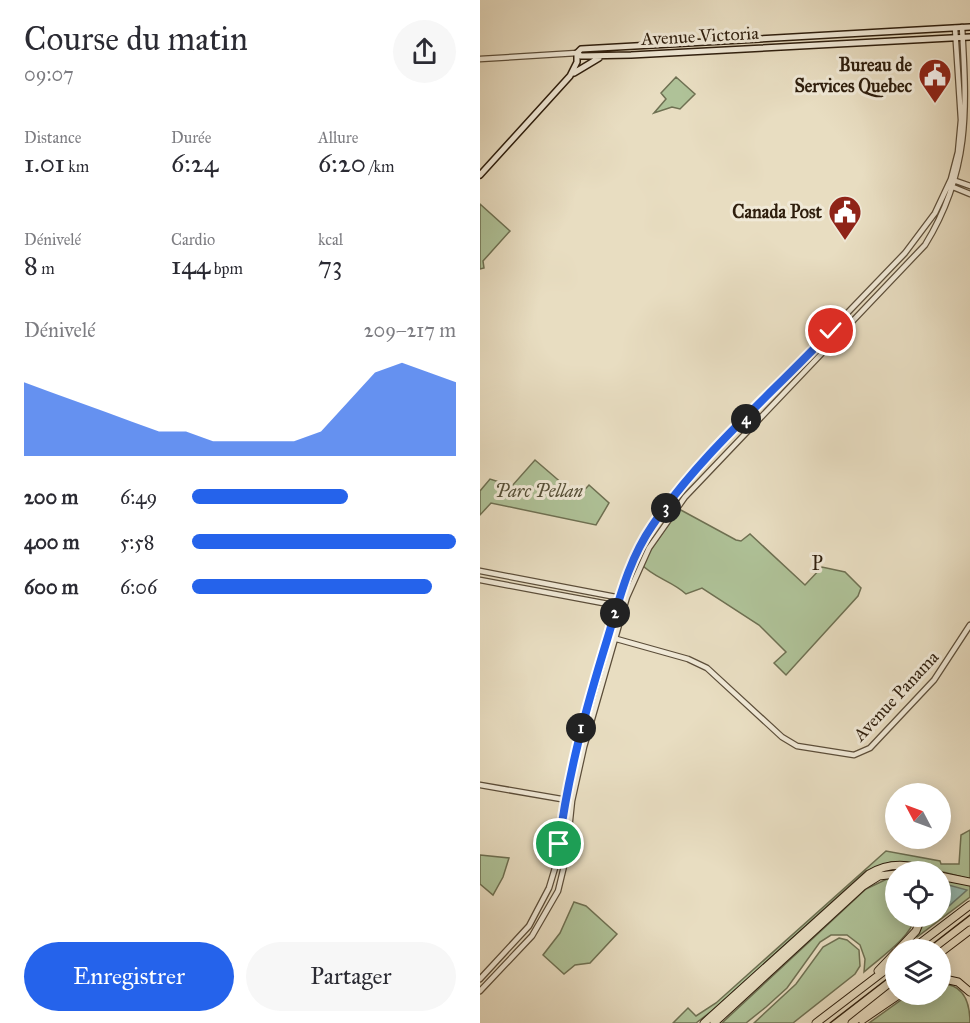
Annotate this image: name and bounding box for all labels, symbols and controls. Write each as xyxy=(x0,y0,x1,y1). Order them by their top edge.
text: Course du matin xyxy=(24,19,248,59)
button: share xyxy=(393,20,456,83)
street label: Avenue Victoria xyxy=(640,22,760,50)
place label: Bureau de Services Quebec xyxy=(794,54,912,98)
public building icon: Bureau de Services Quebec xyxy=(917,57,953,104)
text: 09:07 xyxy=(24,62,74,86)
text: Distance xyxy=(24,128,81,147)
text: Durée xyxy=(171,128,211,147)
text: Allure xyxy=(318,128,358,147)
text: 1.01 xyxy=(24,147,65,179)
text: 6:24 xyxy=(171,147,218,179)
text: 6:20 xyxy=(318,147,366,179)
text: km xyxy=(65,157,89,176)
text: /km xyxy=(366,157,394,176)
public building icon: Canada Post xyxy=(827,194,863,241)
place label: Canada Post xyxy=(732,201,823,223)
text: Dénivelé xyxy=(24,230,81,249)
text: Cardio xyxy=(171,230,215,249)
text: kcal xyxy=(318,230,343,249)
text: 8 xyxy=(24,249,38,281)
text: 144 xyxy=(171,249,210,281)
text: 73 xyxy=(318,249,342,281)
text: m xyxy=(38,259,55,278)
text: bpm xyxy=(210,259,243,278)
pin xyxy=(805,305,856,356)
icon: check xyxy=(814,314,847,347)
text: Dénivelé xyxy=(24,318,96,342)
text: 209–217 m xyxy=(364,318,456,342)
pin: 4 xyxy=(731,404,761,434)
text: 4 xyxy=(742,409,750,428)
park label: Parc Pellan xyxy=(495,480,584,502)
text: 200 m xyxy=(24,485,78,509)
text: 6:49 xyxy=(120,485,157,509)
pin: 3 xyxy=(651,493,681,523)
text: 3 xyxy=(663,498,669,517)
text: 400 m xyxy=(24,530,80,554)
text: 5:58 xyxy=(120,530,154,554)
district label: P xyxy=(812,551,824,575)
text: 600 m xyxy=(24,575,79,599)
text: 6:06 xyxy=(120,575,157,599)
pin: 2 xyxy=(600,598,630,628)
text: 2 xyxy=(611,603,619,622)
street label: Avenue Panama xyxy=(848,646,944,746)
pin: 1 xyxy=(566,713,596,743)
text: 1 xyxy=(578,718,584,737)
north arrow xyxy=(885,783,951,849)
map controls xyxy=(885,783,951,1005)
pin xyxy=(533,818,584,869)
icon: arrive xyxy=(542,827,575,860)
button: locate xyxy=(885,861,951,927)
button: layers xyxy=(885,939,951,1005)
button: Enregistrer xyxy=(24,942,234,1011)
button: Partager xyxy=(246,942,456,1011)

